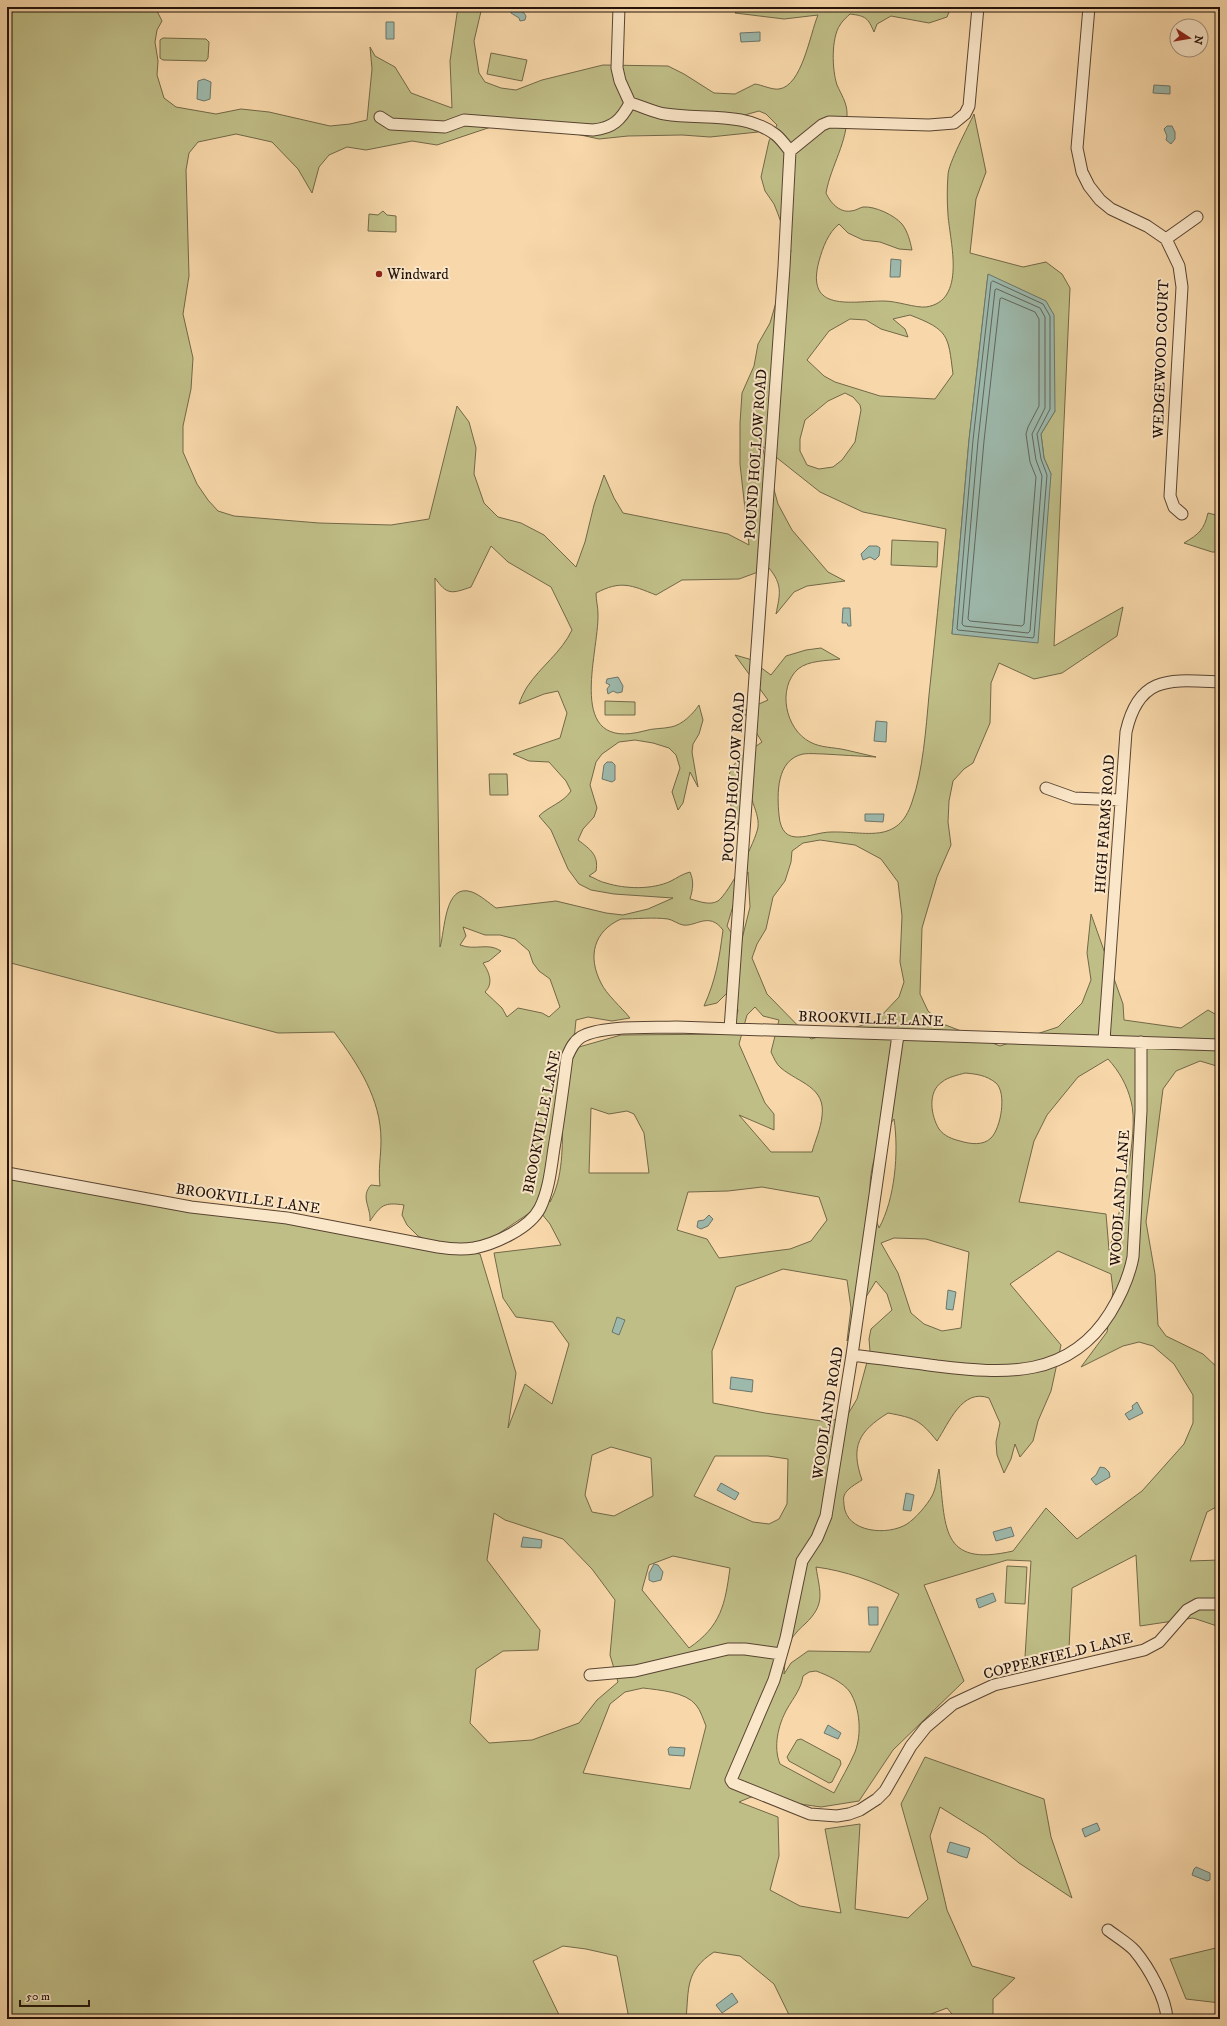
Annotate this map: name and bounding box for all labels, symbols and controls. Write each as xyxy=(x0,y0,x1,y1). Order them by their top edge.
north arrow xyxy=(1169,18,1209,58)
text: N xyxy=(1190,34,1206,46)
place label: Windward xyxy=(386,265,449,284)
marker: Windward xyxy=(374,269,384,279)
street label: WEDGEWOOD COURT xyxy=(1149,279,1173,440)
street label: POUND HOLLOW ROAD xyxy=(741,368,771,540)
street label: POUND HOLLOW ROAD xyxy=(719,691,749,863)
street label: HIGH FARMS ROAD xyxy=(1091,754,1119,894)
street label: BROOKVILLE LANE xyxy=(798,1007,944,1031)
street label: BROOKVILLE LANE xyxy=(519,1048,565,1195)
street label: WOODLAND LANE xyxy=(1106,1129,1134,1268)
street label: BROOKVILLE LANE xyxy=(175,1179,322,1219)
street label: WOODLAND ROAD xyxy=(808,1345,848,1482)
street label: COPPERFIELD LANE xyxy=(981,1628,1135,1684)
scale bar xyxy=(20,1982,89,2008)
text: 50 m xyxy=(26,1989,50,2004)

